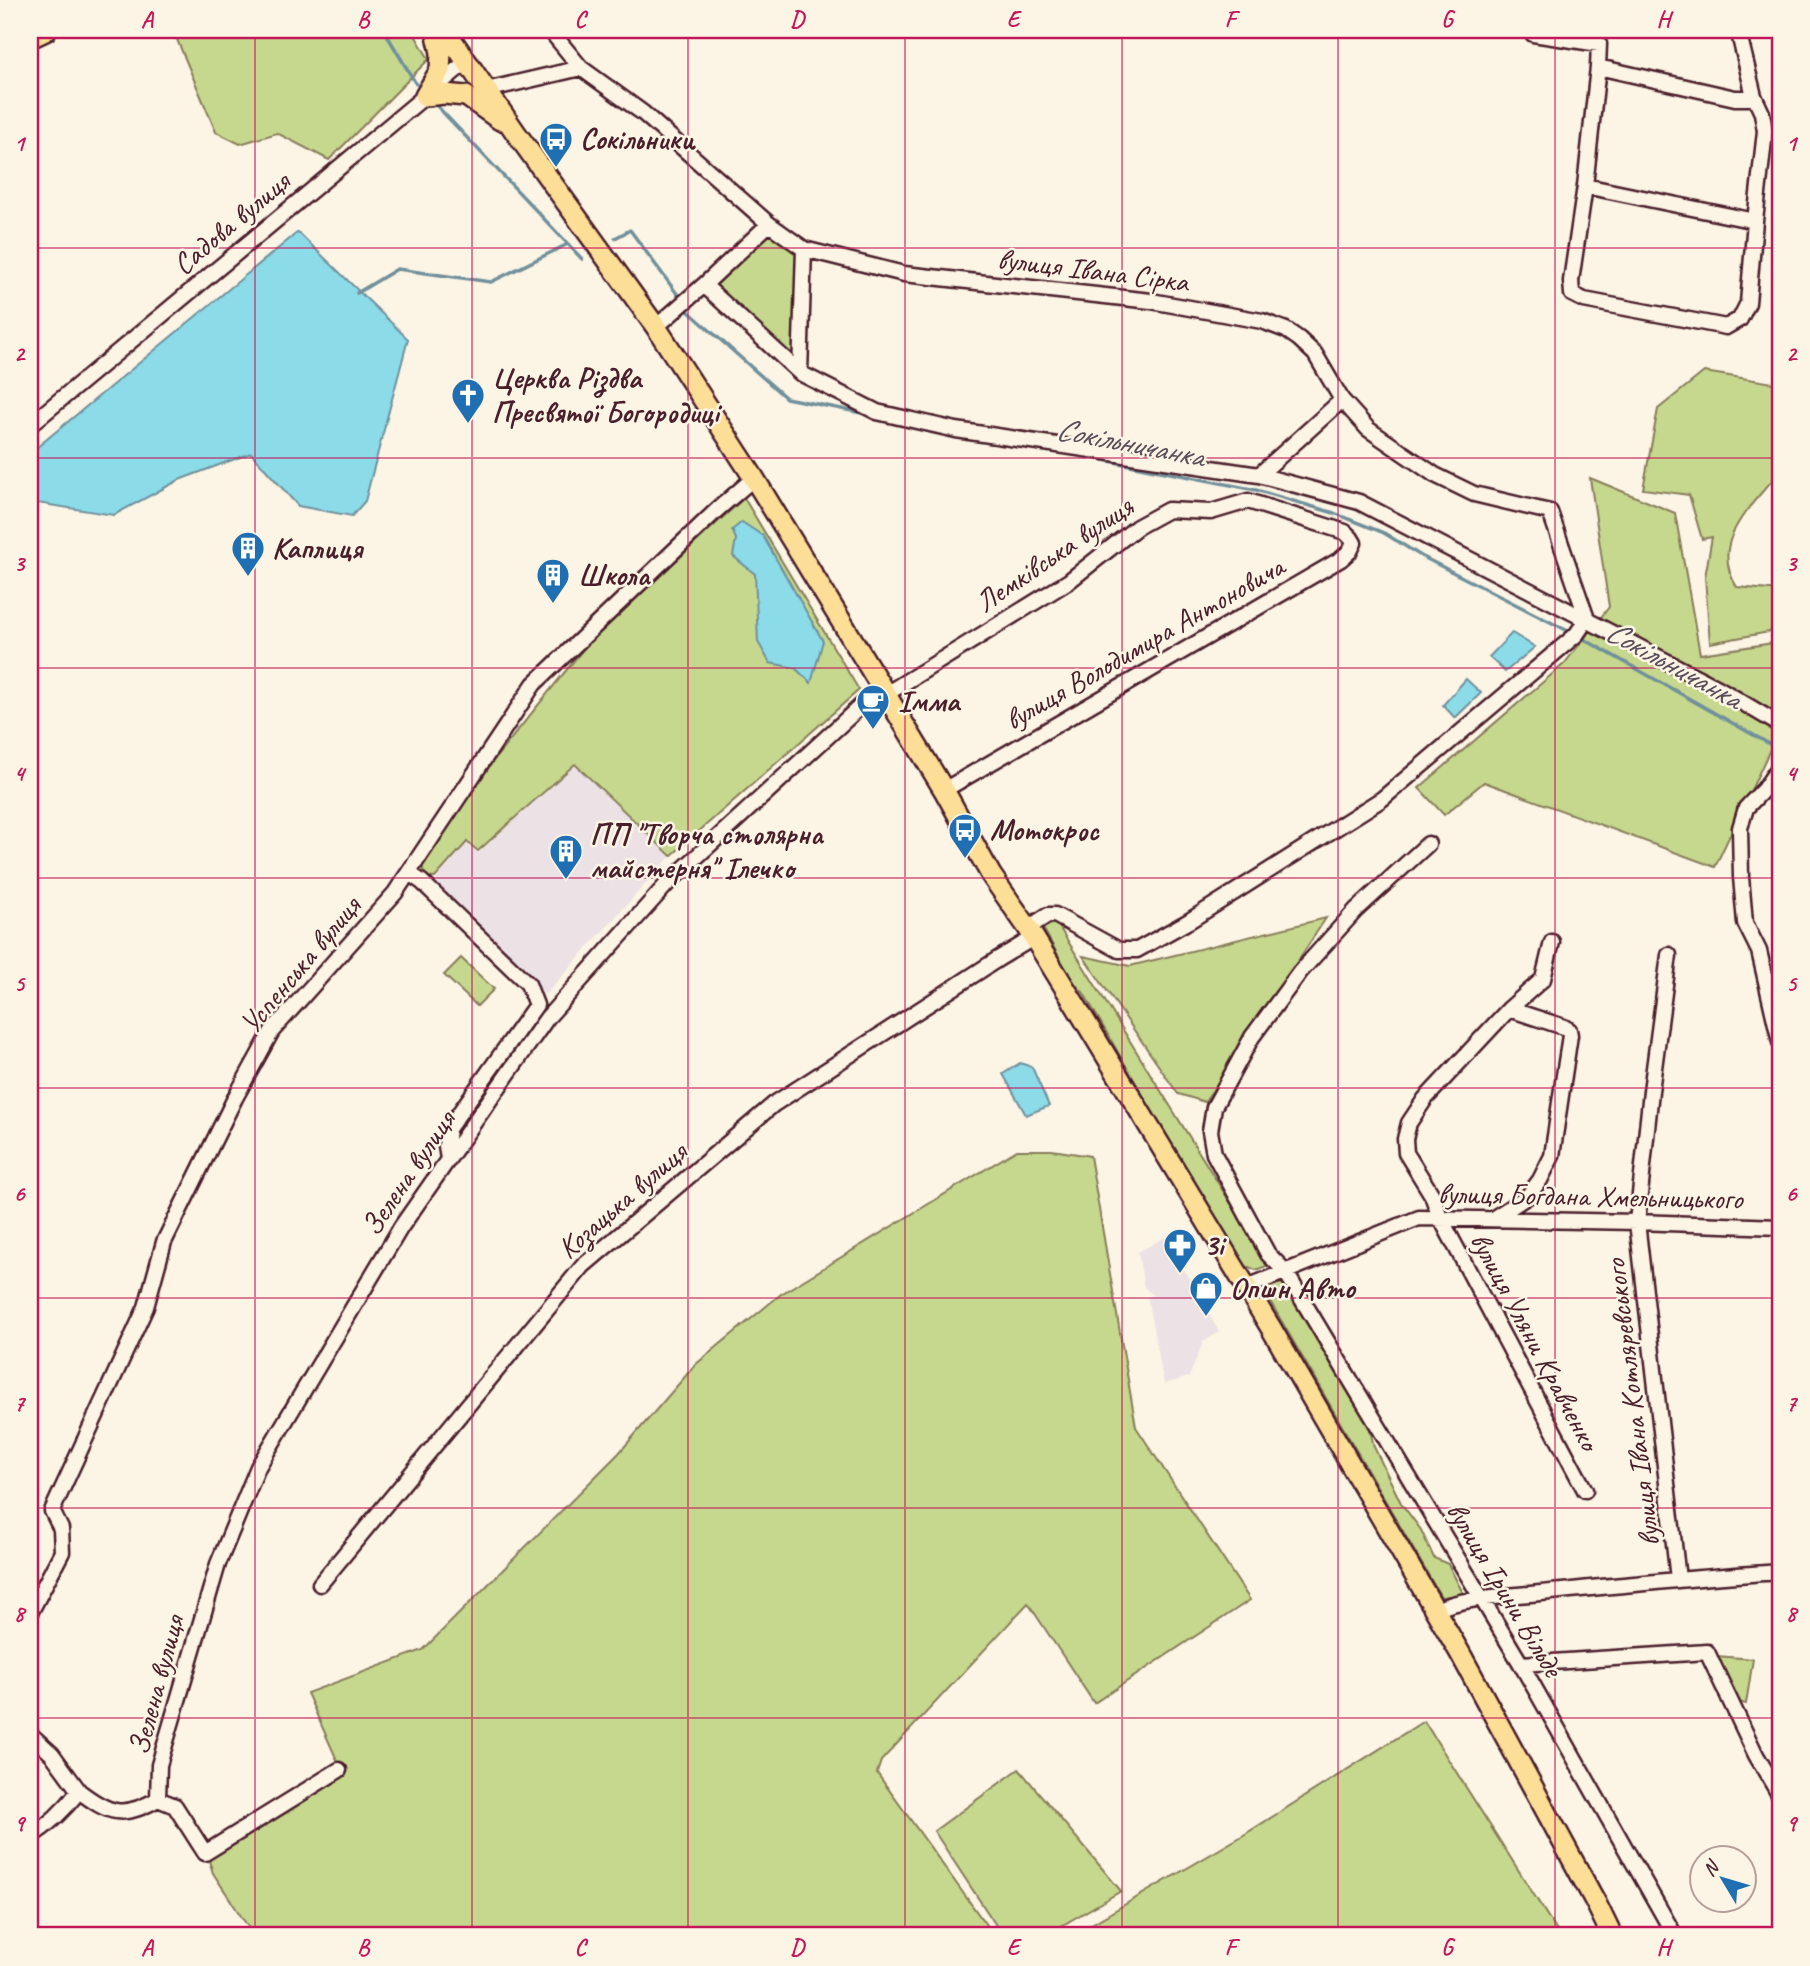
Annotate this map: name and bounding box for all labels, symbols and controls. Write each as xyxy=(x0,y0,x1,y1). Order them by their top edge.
text: A xyxy=(141,5,155,34)
text: B xyxy=(357,5,371,34)
text: C xyxy=(575,5,589,34)
text: D xyxy=(790,5,806,34)
text: E xyxy=(1007,5,1023,34)
text: F xyxy=(1225,5,1241,34)
text: G xyxy=(1441,5,1456,34)
text: H xyxy=(1656,5,1674,34)
bus stop icon: Сокільники xyxy=(537,120,575,169)
place label: Сокільники xyxy=(580,120,696,158)
text: 1 xyxy=(14,129,27,158)
text: 1 xyxy=(1786,129,1799,158)
street label: Садова вулиця xyxy=(164,161,300,283)
street label: вулиця Івана Сірка xyxy=(996,239,1192,301)
text: 2 xyxy=(14,339,27,368)
text: 2 xyxy=(1786,339,1799,368)
place label: Церква Різдва Пресвятої Богородиці xyxy=(492,359,723,431)
church icon: Церква Різдва Пресвятої Богородиці xyxy=(449,376,487,425)
water label: Сокільничанка xyxy=(1053,408,1211,478)
street label: Лемківська вулиця xyxy=(968,487,1141,621)
building icon: Каплиця xyxy=(229,529,267,578)
place label: Каплиця xyxy=(272,529,365,567)
street label: вулиця Володимира Антоновича xyxy=(997,546,1293,739)
text: 3 xyxy=(14,549,27,578)
text: 3 xyxy=(1786,549,1799,578)
building icon: Школа xyxy=(534,556,572,605)
place label: Школа xyxy=(578,556,651,594)
water label: Сокільничанка xyxy=(1599,610,1752,720)
cafe icon: Імма xyxy=(854,682,892,731)
place label: Імма xyxy=(898,682,962,720)
text: 4 xyxy=(14,759,27,788)
text: 4 xyxy=(1786,759,1799,788)
bus stop icon: Мотокрос xyxy=(946,811,984,860)
place label: Мотокрос xyxy=(990,811,1100,849)
place label: ПП "Творча столярна майстерня" Ілечко xyxy=(590,815,824,887)
building icon: ПП "Творча столярна майстерня" Ілечко xyxy=(547,832,585,881)
street label: Успенська вулиця xyxy=(231,886,370,1042)
text: 5 xyxy=(14,969,26,998)
text: 5 xyxy=(1786,969,1798,998)
street label: Зелена вулиця xyxy=(352,1101,465,1243)
street label: Козацька вулиця xyxy=(549,1132,697,1267)
street label: вулиця Богдана Хмельницького xyxy=(1437,1174,1744,1218)
text: 6 xyxy=(14,1179,27,1208)
text: 6 xyxy=(1786,1179,1799,1208)
street label: вулиця Уляни Кравченко xyxy=(1461,1225,1610,1460)
pharmacy icon: 3і xyxy=(1161,1226,1199,1275)
place label: 3і xyxy=(1204,1226,1228,1264)
street label: вулиця Івана Котляревського xyxy=(1595,1256,1668,1549)
shop icon: Опшн Авто xyxy=(1187,1269,1225,1318)
place label: Опшн Авто xyxy=(1230,1269,1357,1307)
text: 7 xyxy=(14,1389,27,1418)
text: 7 xyxy=(1786,1389,1799,1418)
street label: вулиця Ірини Вільде xyxy=(1438,1495,1573,1685)
text: 8 xyxy=(14,1599,27,1628)
text: 8 xyxy=(1786,1599,1799,1628)
street label: Зелена вулиця xyxy=(119,1609,193,1759)
text: 9 xyxy=(14,1809,27,1838)
text: 9 xyxy=(1786,1809,1799,1838)
north arrow xyxy=(1688,1843,1758,1913)
text: N xyxy=(1697,1855,1725,1881)
text: A xyxy=(141,1933,155,1962)
text: B xyxy=(357,1933,371,1962)
text: C xyxy=(575,1933,589,1962)
text: D xyxy=(790,1933,806,1962)
text: E xyxy=(1007,1933,1023,1962)
text: F xyxy=(1225,1933,1241,1962)
text: G xyxy=(1441,1933,1456,1962)
text: H xyxy=(1656,1933,1674,1962)

